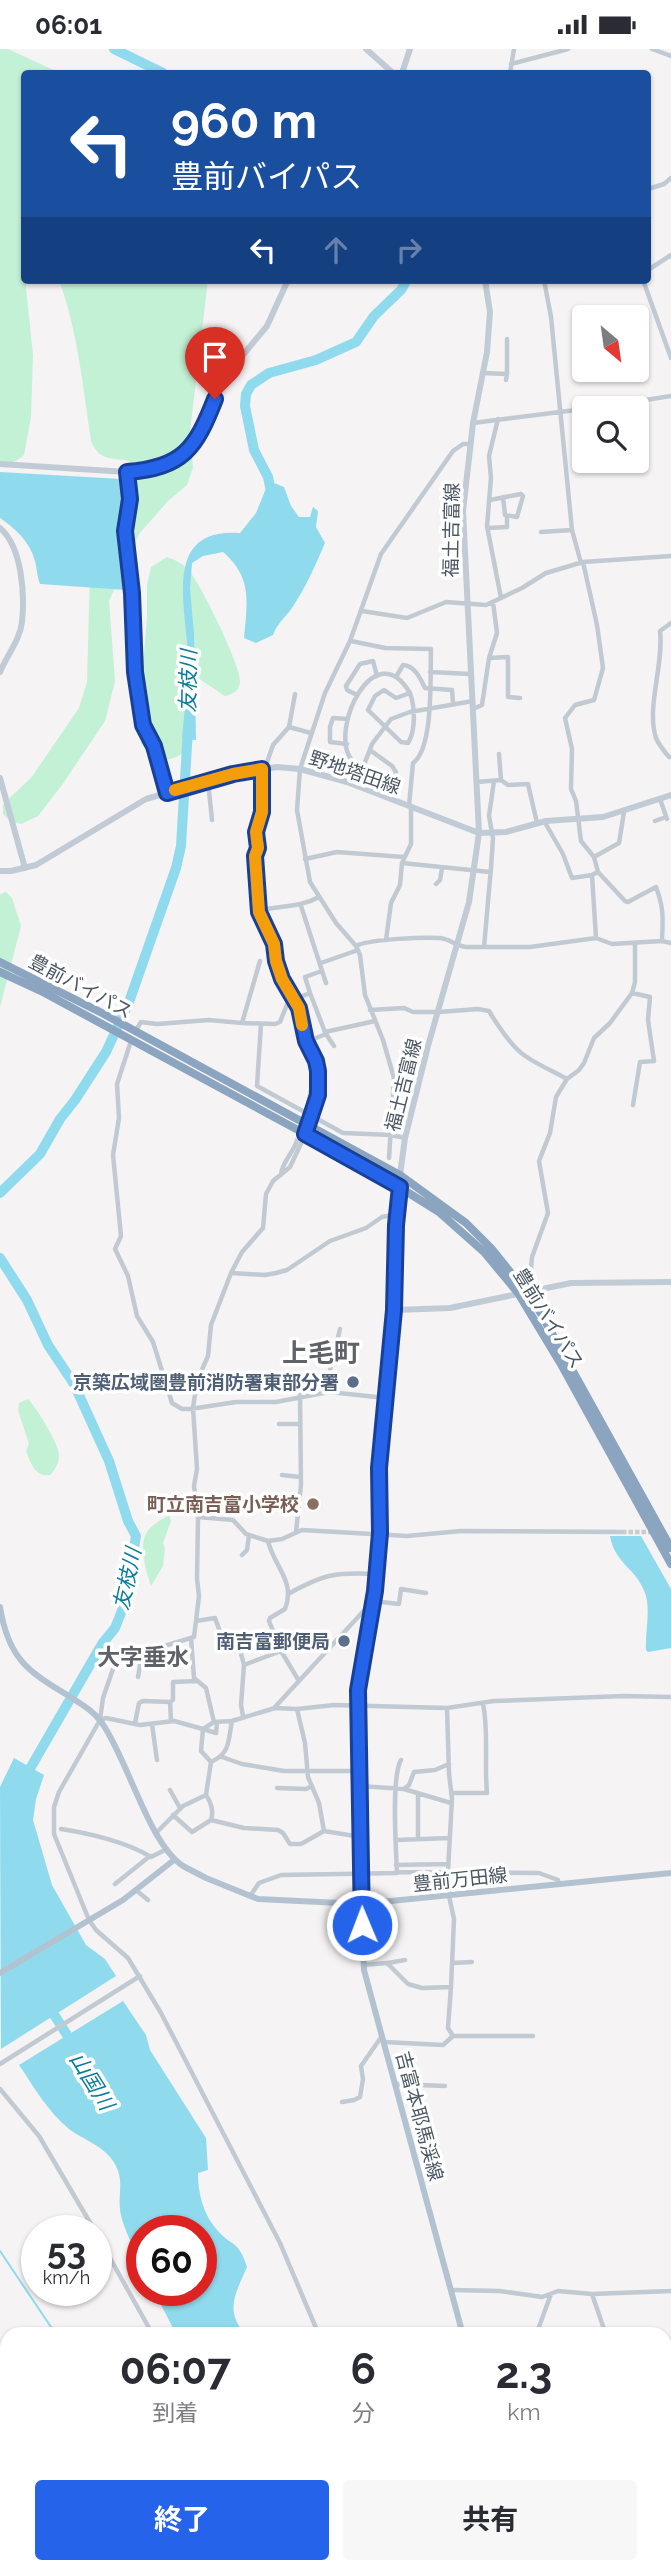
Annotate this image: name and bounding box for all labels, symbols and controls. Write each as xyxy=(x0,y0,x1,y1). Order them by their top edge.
text: 06:01 xyxy=(35,10,102,40)
text: 960 m xyxy=(171,92,317,149)
icon: left xyxy=(56,98,147,189)
text: 豊前バイパス xyxy=(171,158,362,195)
icon: left xyxy=(244,231,282,269)
icon: ahead xyxy=(317,231,355,269)
icon: right xyxy=(390,231,428,269)
north arrow xyxy=(572,305,649,381)
map controls xyxy=(572,305,649,473)
pin xyxy=(185,327,245,399)
icon: arrive xyxy=(196,338,234,376)
button: search xyxy=(572,396,649,473)
street label: 福土吉富線 xyxy=(439,482,463,578)
water label: 友枝川 xyxy=(175,647,201,713)
street label: 野地塔田線 xyxy=(306,746,404,798)
street label: 豊前バイパス xyxy=(26,950,136,1022)
street label: 福土吉富線 xyxy=(381,1036,425,1134)
street label: 豊前バイパス xyxy=(510,1264,588,1372)
district label: 上毛町 xyxy=(282,1338,360,1368)
place label: 京築広域圏豊前消防署東部分署 xyxy=(73,1371,339,1393)
marker: 京築広域圏豊前消防署東部分署 xyxy=(345,1374,361,1390)
place label: 町立南吉富小学校 xyxy=(147,1493,299,1515)
marker: 町立南吉富小学校 xyxy=(305,1496,321,1512)
water label: 友枝川 xyxy=(108,1544,146,1612)
place label: 南吉富郵便局 xyxy=(216,1630,330,1652)
marker: 南吉富郵便局 xyxy=(336,1633,352,1649)
district label: 大字垂水 xyxy=(97,1643,189,1670)
street label: 豊前万田線 xyxy=(412,1863,508,1895)
position arrow xyxy=(325,1888,399,1962)
water label: 山国川 xyxy=(65,2048,120,2116)
street label: 吉富本耶馬渓線 xyxy=(392,2049,448,2183)
speed limit sign: 60 xyxy=(126,2215,217,2306)
text: 53 xyxy=(47,2231,86,2272)
text: km/h xyxy=(43,2267,90,2288)
text: 06:07 xyxy=(120,2345,231,2394)
text: 6 xyxy=(350,2345,376,2394)
text: 2.3 xyxy=(496,2349,552,2398)
text: km xyxy=(507,2398,541,2425)
text: 到着 xyxy=(152,2399,198,2426)
text: 分 xyxy=(352,2399,375,2426)
button: 終了 xyxy=(35,2480,329,2560)
button: 共有 xyxy=(343,2480,637,2560)

